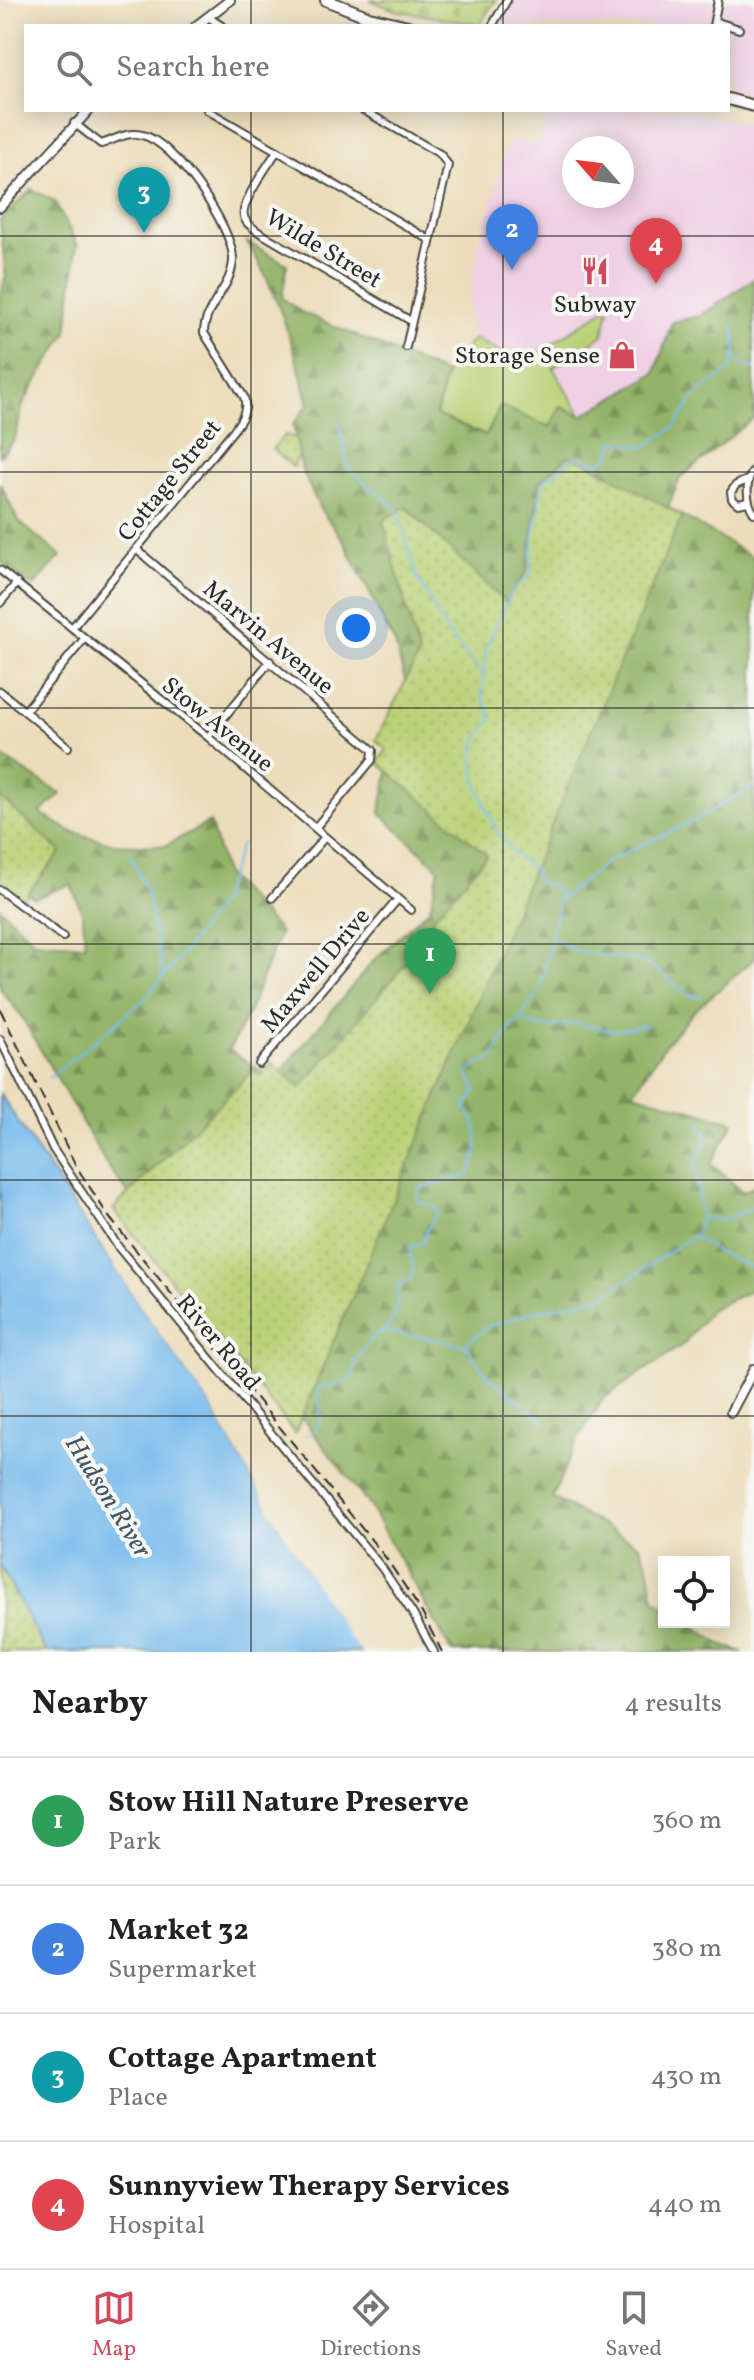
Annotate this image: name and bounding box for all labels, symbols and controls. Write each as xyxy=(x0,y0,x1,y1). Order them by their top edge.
search box xyxy=(24,24,730,112)
icon: search xyxy=(52,46,96,90)
text: Search here xyxy=(116,47,270,89)
north arrow xyxy=(562,136,634,208)
pin: 3 xyxy=(118,167,170,233)
street label: Wilde Street xyxy=(258,202,388,298)
pin: 2 xyxy=(486,204,538,270)
pin: 4 xyxy=(630,218,682,284)
restaurant icon: Subway xyxy=(580,256,610,286)
place label: Subway xyxy=(554,289,636,323)
place label: Storage Sense xyxy=(455,340,600,374)
shop icon: Storage Sense xyxy=(607,340,637,370)
street label: Cottage Street xyxy=(111,413,230,550)
street label: Marvin Avenue xyxy=(195,573,341,704)
your location xyxy=(336,608,376,648)
street label: Stow Avenue xyxy=(154,670,280,781)
street label: Maxwell Drive xyxy=(254,901,379,1041)
pin: 1 xyxy=(404,928,456,994)
street label: River Road xyxy=(167,1288,268,1399)
water label: Hudson River xyxy=(55,1429,159,1566)
map controls xyxy=(658,1556,730,1628)
button: locate xyxy=(658,1556,730,1628)
text: Nearby xyxy=(32,1681,148,1728)
text: 4 results xyxy=(624,1686,722,1722)
text: Stow Hill Nature Preserve xyxy=(108,1782,469,1824)
text: 1 xyxy=(53,1803,63,1839)
text: 360 m xyxy=(652,1803,722,1839)
text: Park xyxy=(108,1824,161,1860)
text: Market 32 xyxy=(108,1910,249,1952)
text: 2 xyxy=(51,1931,65,1967)
text: 380 m xyxy=(652,1931,722,1967)
text: Supermarket xyxy=(108,1952,257,1988)
text: Cottage Apartment xyxy=(108,2038,377,2080)
text: 3 xyxy=(51,2059,65,2095)
text: 430 m xyxy=(651,2059,722,2095)
text: Place xyxy=(108,2080,168,2116)
text: Sunnyview Therapy Services xyxy=(108,2166,510,2208)
text: 4 xyxy=(50,2187,66,2223)
text: 440 m xyxy=(648,2187,722,2223)
text: Hospital xyxy=(108,2208,205,2244)
tab: Map xyxy=(92,2286,136,2365)
tab: Directions xyxy=(320,2286,421,2365)
tab: Saved xyxy=(605,2286,662,2365)

